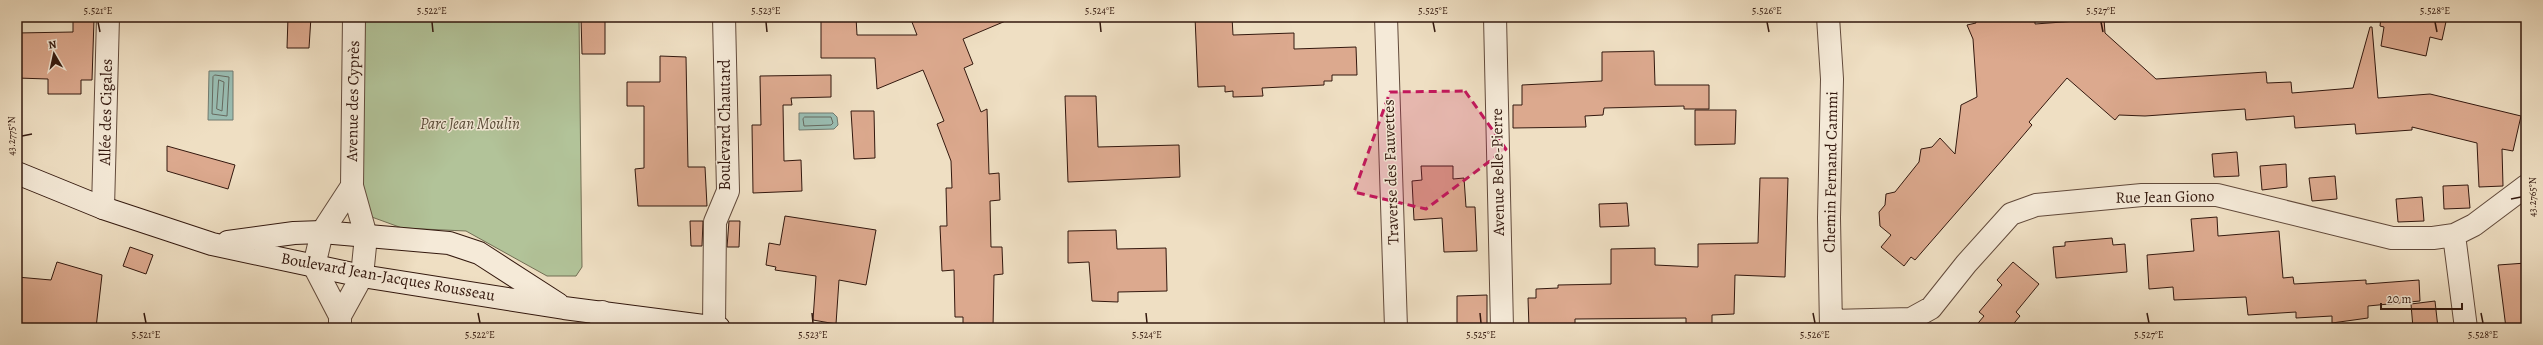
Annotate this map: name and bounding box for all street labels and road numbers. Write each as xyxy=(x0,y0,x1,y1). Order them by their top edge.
street label: Avenue des Cyprès xyxy=(341,40,365,163)
street label: Allée des Cigales xyxy=(94,58,118,167)
street label: Boulevard Chautard xyxy=(714,59,736,191)
street label: Chemin Fernand Cammi xyxy=(1819,91,1843,253)
street label: Traverse des Fauvettes xyxy=(1377,99,1405,245)
street label: Avenue Belle-Pierre xyxy=(1486,108,1510,237)
street label: Rue Jean Giono xyxy=(2115,185,2215,209)
street label: Boulevard Jean-Jacques Rousseau xyxy=(279,247,497,307)

